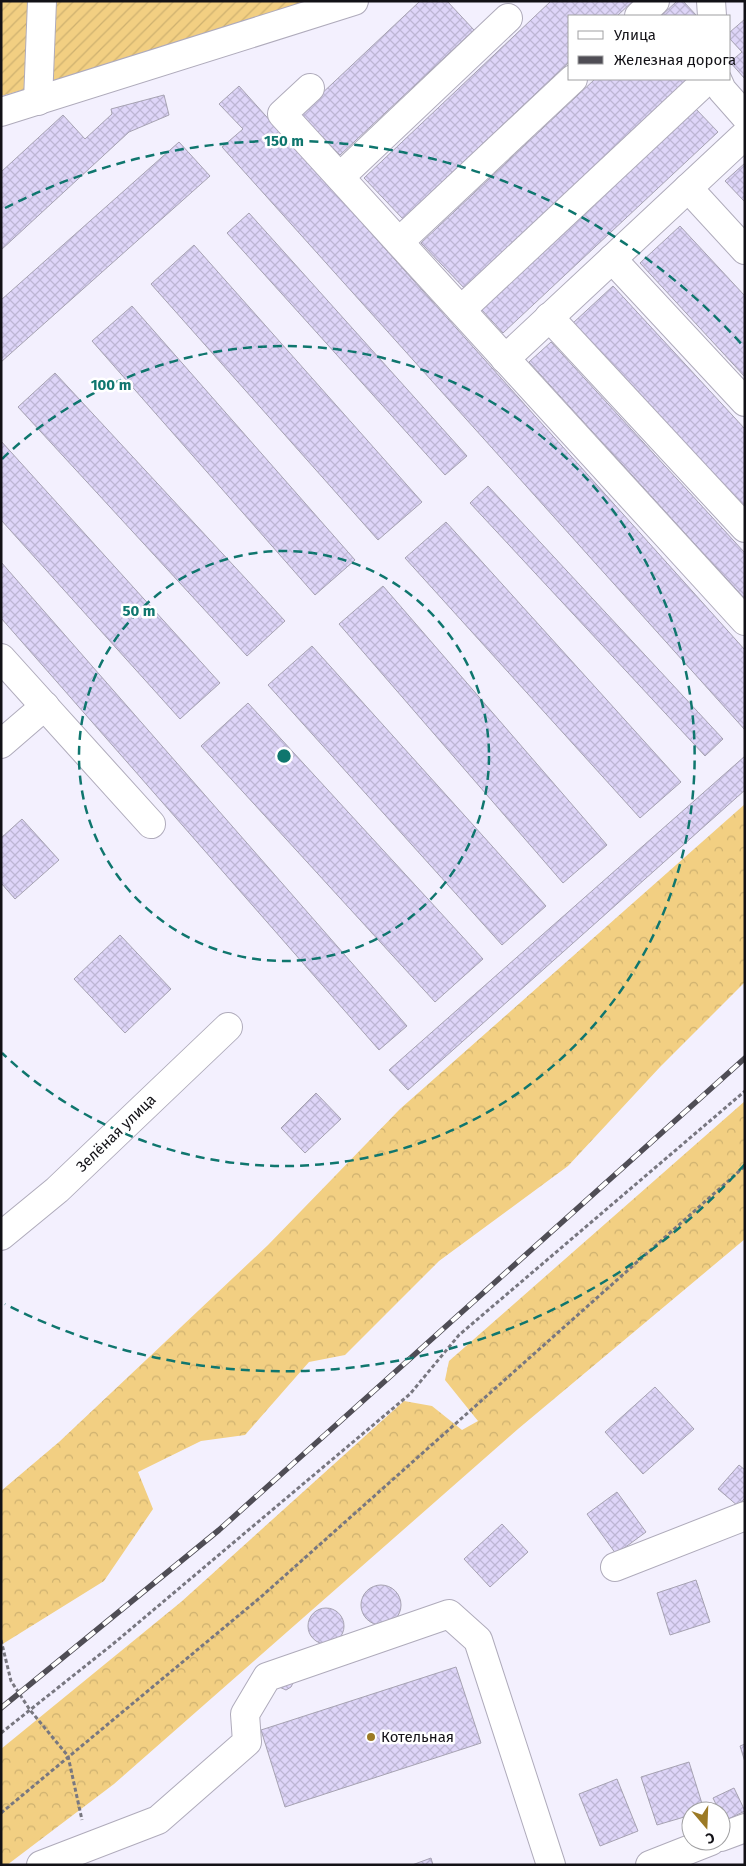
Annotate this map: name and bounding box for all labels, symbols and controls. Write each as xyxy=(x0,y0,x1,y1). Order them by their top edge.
legend xyxy=(568,15,731,80)
text: Улица xyxy=(614,26,656,44)
text: Железная дорога xyxy=(614,51,736,69)
text: 150 m xyxy=(264,132,304,150)
text: 100 m xyxy=(91,376,131,394)
text: 50 m xyxy=(122,602,156,620)
centre of rings xyxy=(275,747,293,765)
street label: Зелёная улица xyxy=(72,1090,160,1176)
place label: Котельная xyxy=(381,1728,454,1746)
marker: Котельная xyxy=(365,1731,377,1743)
north arrow xyxy=(681,1801,731,1851)
text: С xyxy=(703,1828,717,1847)

